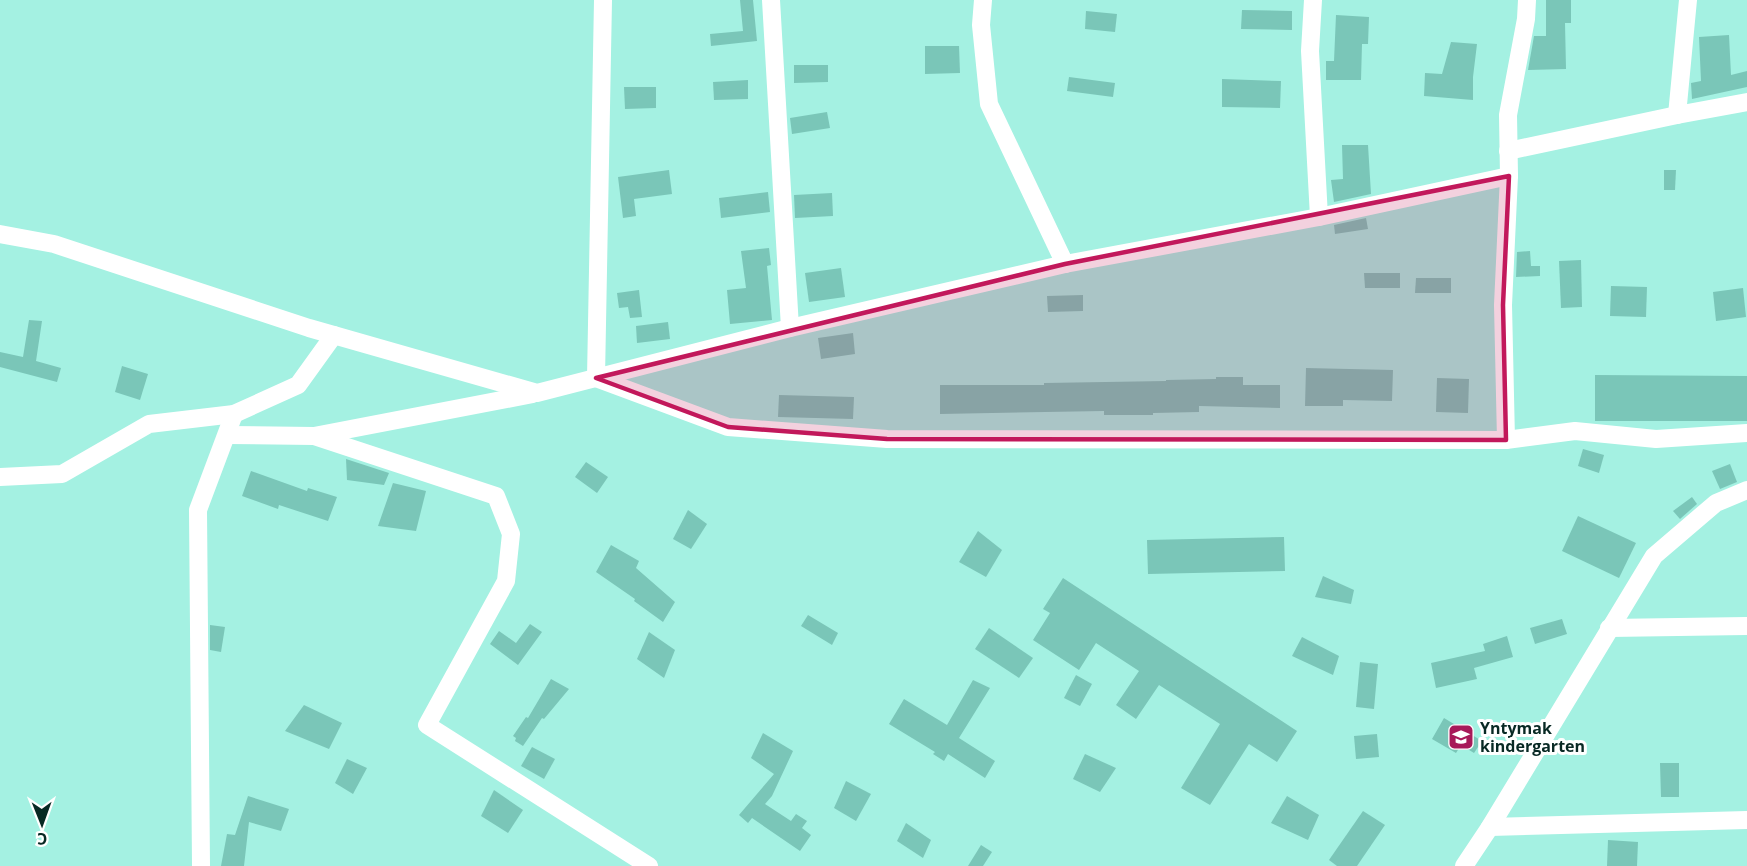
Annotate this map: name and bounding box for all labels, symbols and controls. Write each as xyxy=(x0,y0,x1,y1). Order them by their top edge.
place label: Yntymak kindergarten xyxy=(1480,717,1585,757)
school or university icon: Yntymak kindergarten xyxy=(1446,722,1476,752)
north arrow xyxy=(12,794,72,854)
text: С xyxy=(37,828,48,850)

